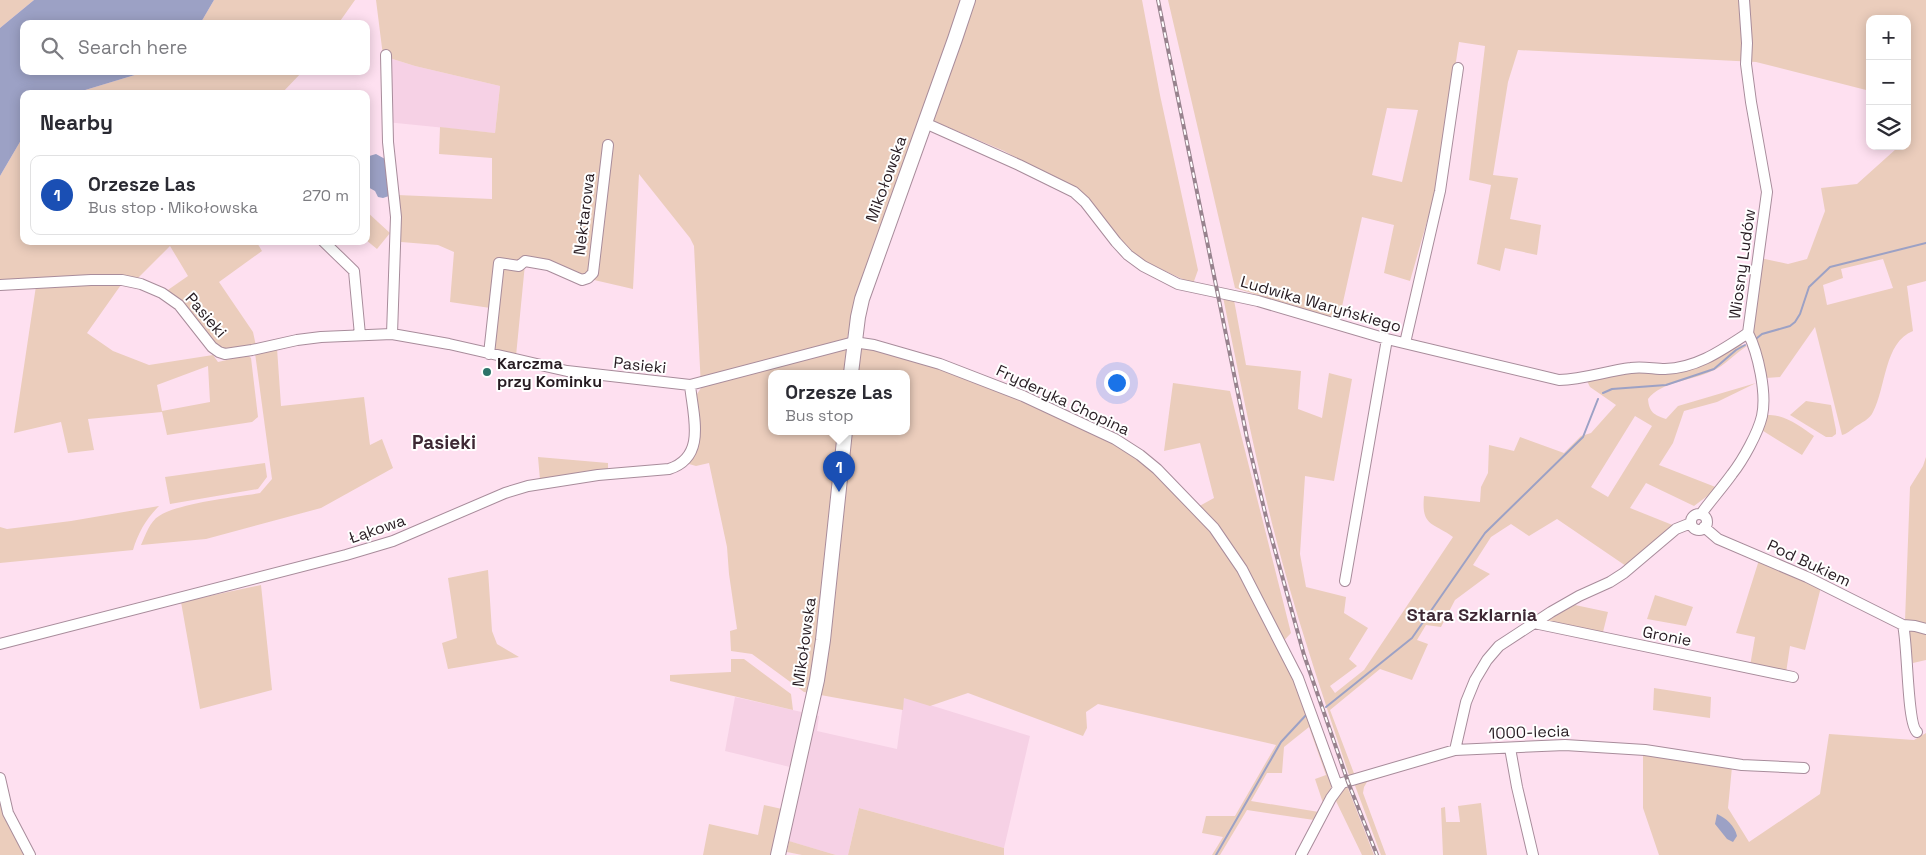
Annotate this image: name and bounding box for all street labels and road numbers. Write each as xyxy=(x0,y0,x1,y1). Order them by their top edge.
street label: Mikołowska xyxy=(861,133,911,225)
street label: Nektarowa xyxy=(569,172,599,256)
street label: Wiosny Ludów xyxy=(1724,208,1760,320)
street label: Ludwika Waryńskiego xyxy=(1238,271,1404,337)
street label: Pasieki xyxy=(181,288,231,342)
street label: Pasieki xyxy=(613,352,667,378)
street label: Fryderyka Chopina xyxy=(993,360,1133,440)
street label: Łąkowa xyxy=(346,510,408,548)
street label: Pod Bukiem xyxy=(1764,535,1854,591)
street label: Mikołowska xyxy=(787,596,821,688)
street label: Gronie xyxy=(1641,621,1693,651)
street label: 1000-lecia xyxy=(1488,720,1570,744)

